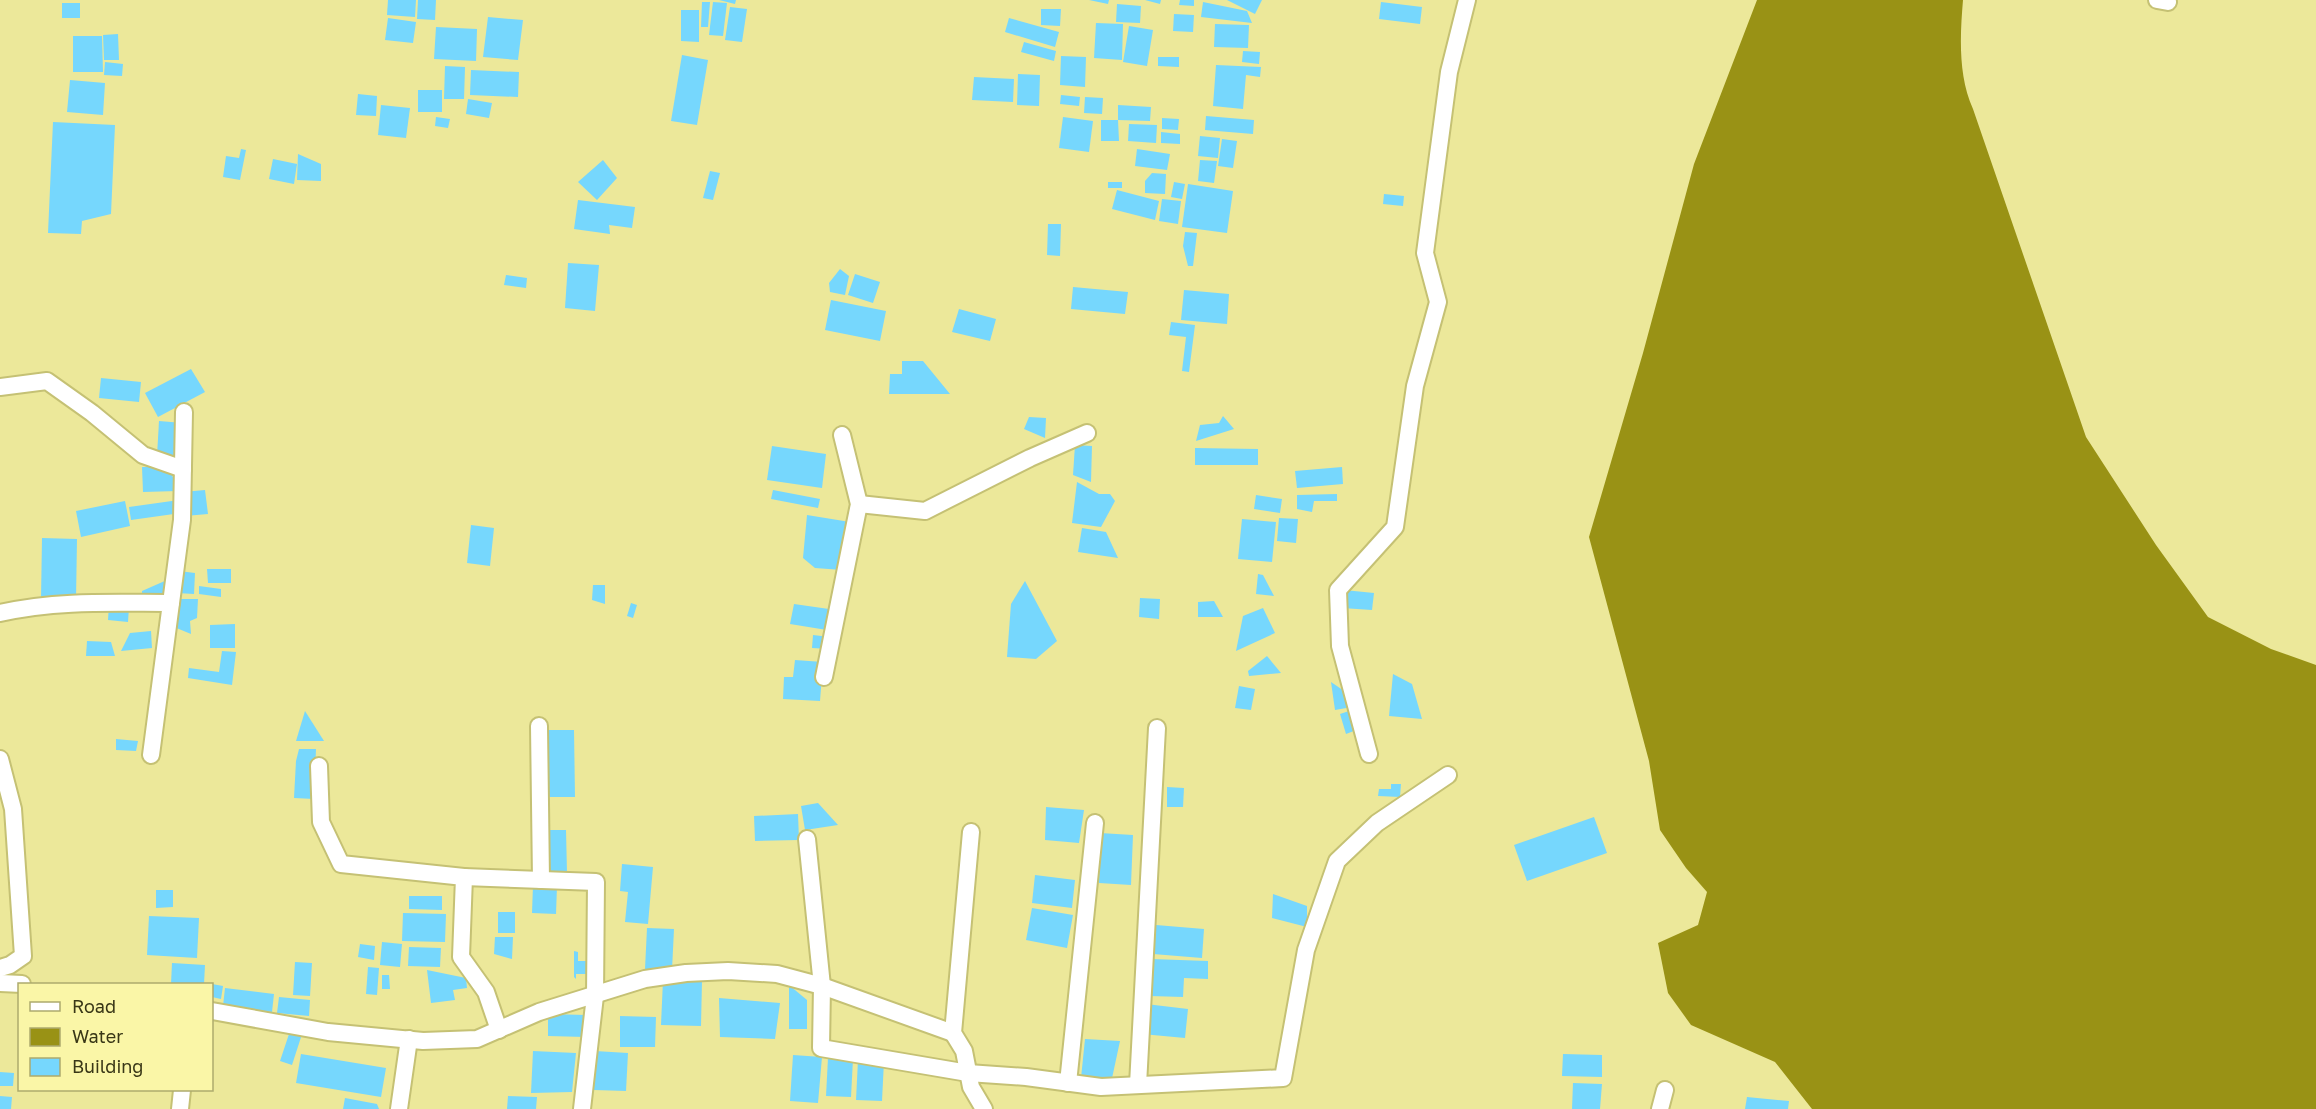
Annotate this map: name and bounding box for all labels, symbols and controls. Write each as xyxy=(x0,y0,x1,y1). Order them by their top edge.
legend xyxy=(18,983,213,1091)
text: Road xyxy=(72,995,116,1017)
text: Water xyxy=(72,1025,123,1047)
text: Building xyxy=(72,1055,143,1077)

